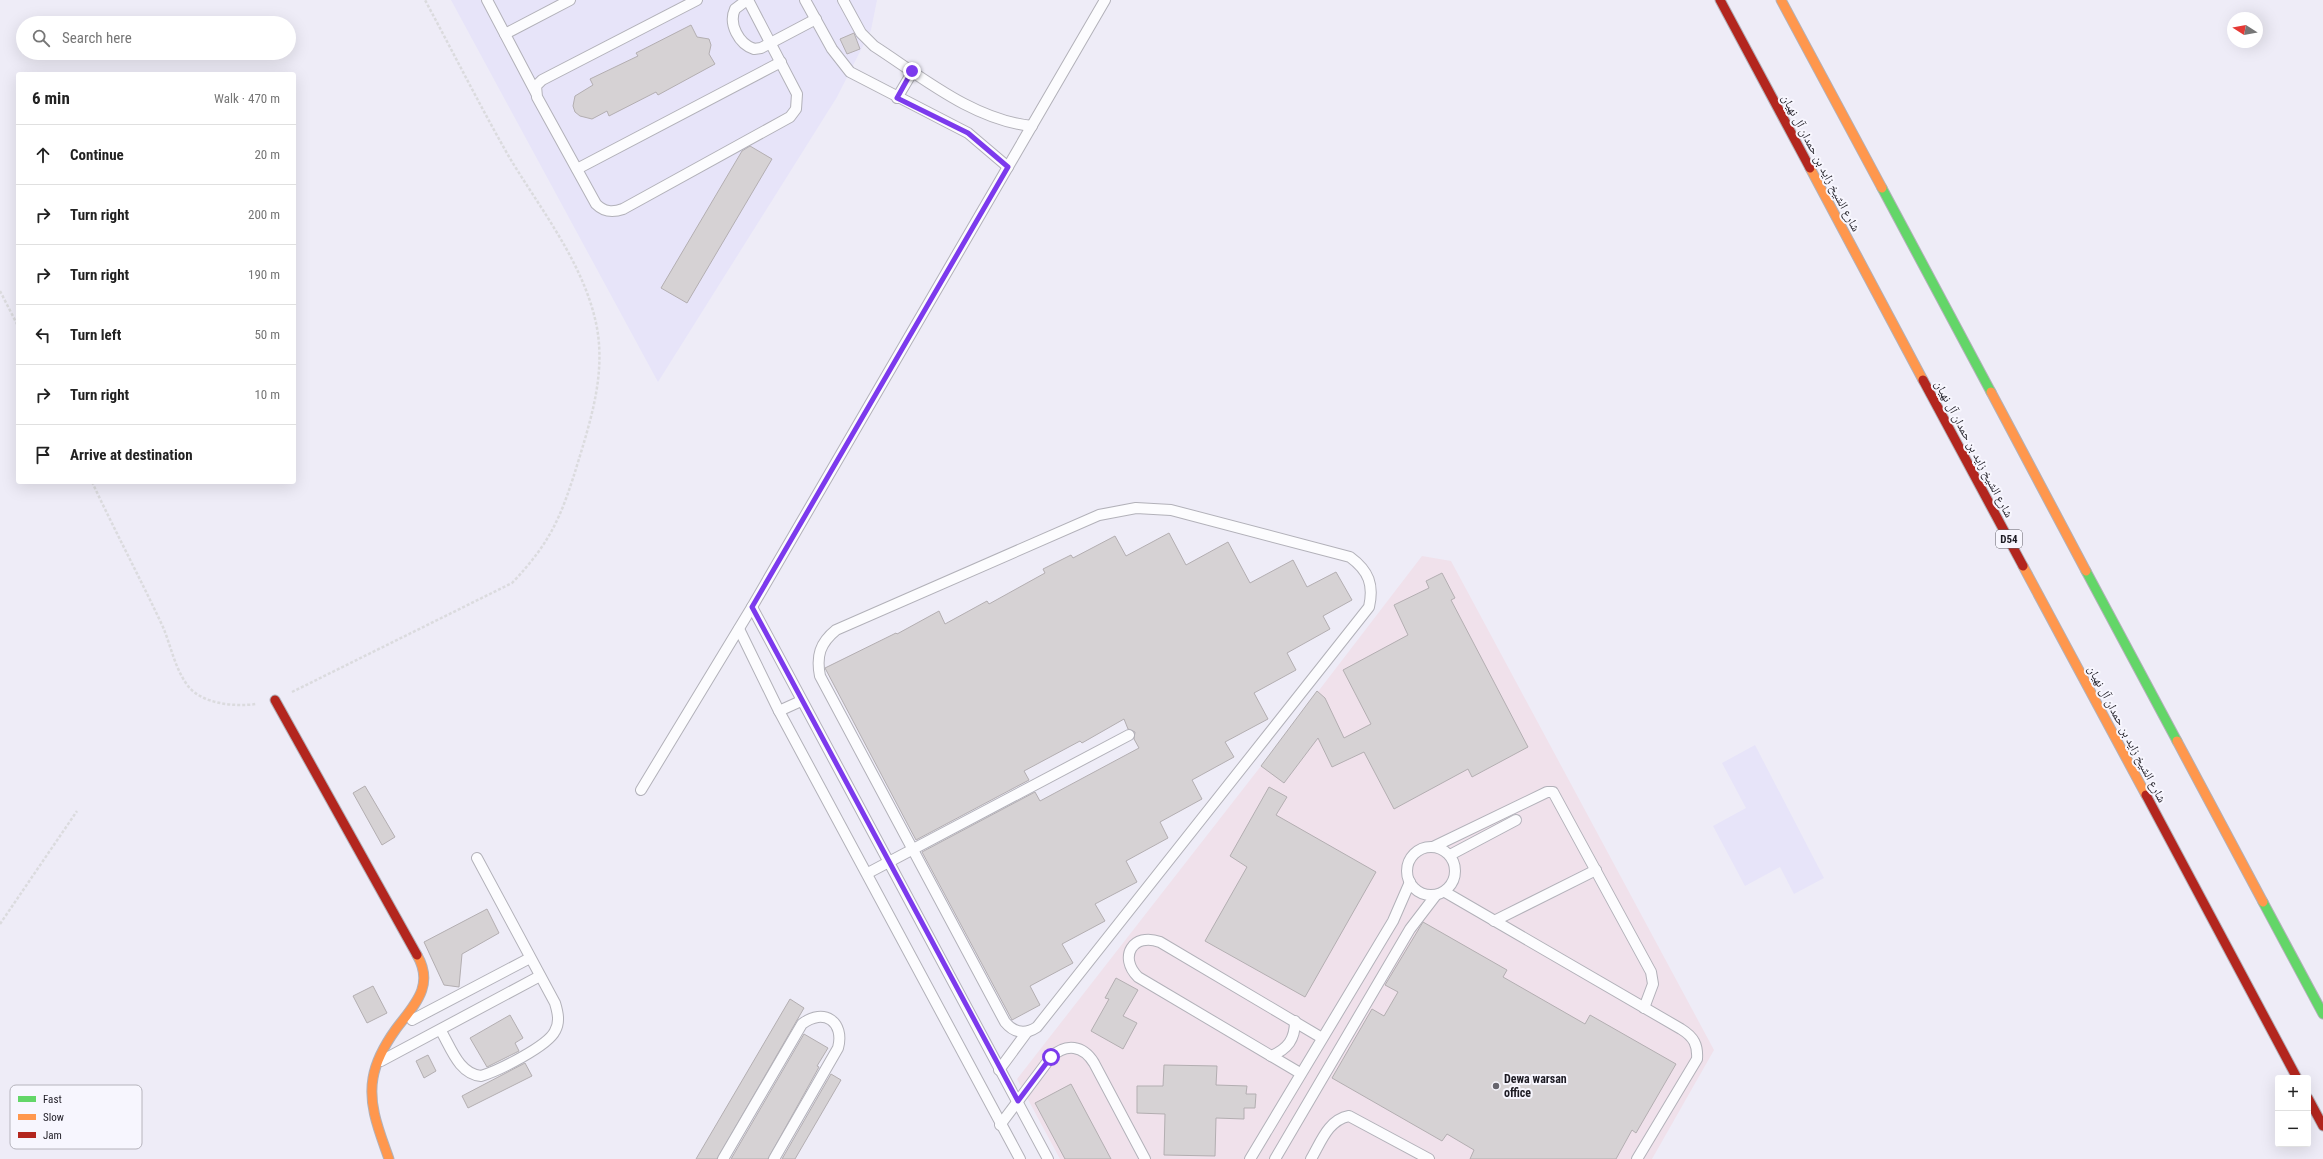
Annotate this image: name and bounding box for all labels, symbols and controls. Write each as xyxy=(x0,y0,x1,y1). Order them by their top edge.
north arrow xyxy=(2227,12,2263,48)
search box xyxy=(16,16,296,60)
icon: search xyxy=(30,27,52,49)
text: Search here xyxy=(62,29,132,47)
route end xyxy=(903,62,921,80)
text: 6 min xyxy=(32,88,70,108)
text: Walk · 470 m xyxy=(214,91,280,106)
street label: شارع الشيخ زايد بن حمدان آل نهيان xyxy=(1778,92,1863,234)
icon: ahead xyxy=(32,144,54,166)
text: Continue xyxy=(70,146,124,164)
text: 20 m xyxy=(254,147,280,162)
icon: right xyxy=(32,204,54,226)
text: Turn right xyxy=(70,206,129,224)
text: 200 m xyxy=(248,207,280,222)
icon: right xyxy=(32,264,54,286)
text: Turn right xyxy=(70,266,129,284)
text: 190 m xyxy=(248,267,280,282)
icon: left xyxy=(32,324,54,346)
text: Turn left xyxy=(70,326,121,344)
text: 50 m xyxy=(254,327,280,342)
street label: شارع الشيخ زايد بن حمدان آل نهيان xyxy=(1931,378,2016,520)
icon: right xyxy=(32,384,54,406)
text: Turn right xyxy=(70,386,129,404)
text: 10 m xyxy=(254,387,280,402)
icon: arrive xyxy=(32,444,54,466)
text: Arrive at destination xyxy=(70,446,193,464)
road number: D54 xyxy=(1996,530,2022,548)
street label: شارع الشيخ زايد بن حمدان آل نهيان xyxy=(2084,663,2169,805)
route start xyxy=(1042,1048,1060,1066)
place label: Dewa warsan office xyxy=(1504,1072,1567,1100)
map controls xyxy=(2275,1075,2311,1147)
button: + xyxy=(2275,1075,2311,1111)
marker: Dewa warsan office xyxy=(1491,1081,1501,1091)
legend xyxy=(10,1085,142,1149)
text: Fast xyxy=(43,1093,62,1106)
text: Slow xyxy=(43,1111,64,1124)
button: − xyxy=(2275,1111,2311,1147)
text: Jam xyxy=(43,1129,62,1142)

